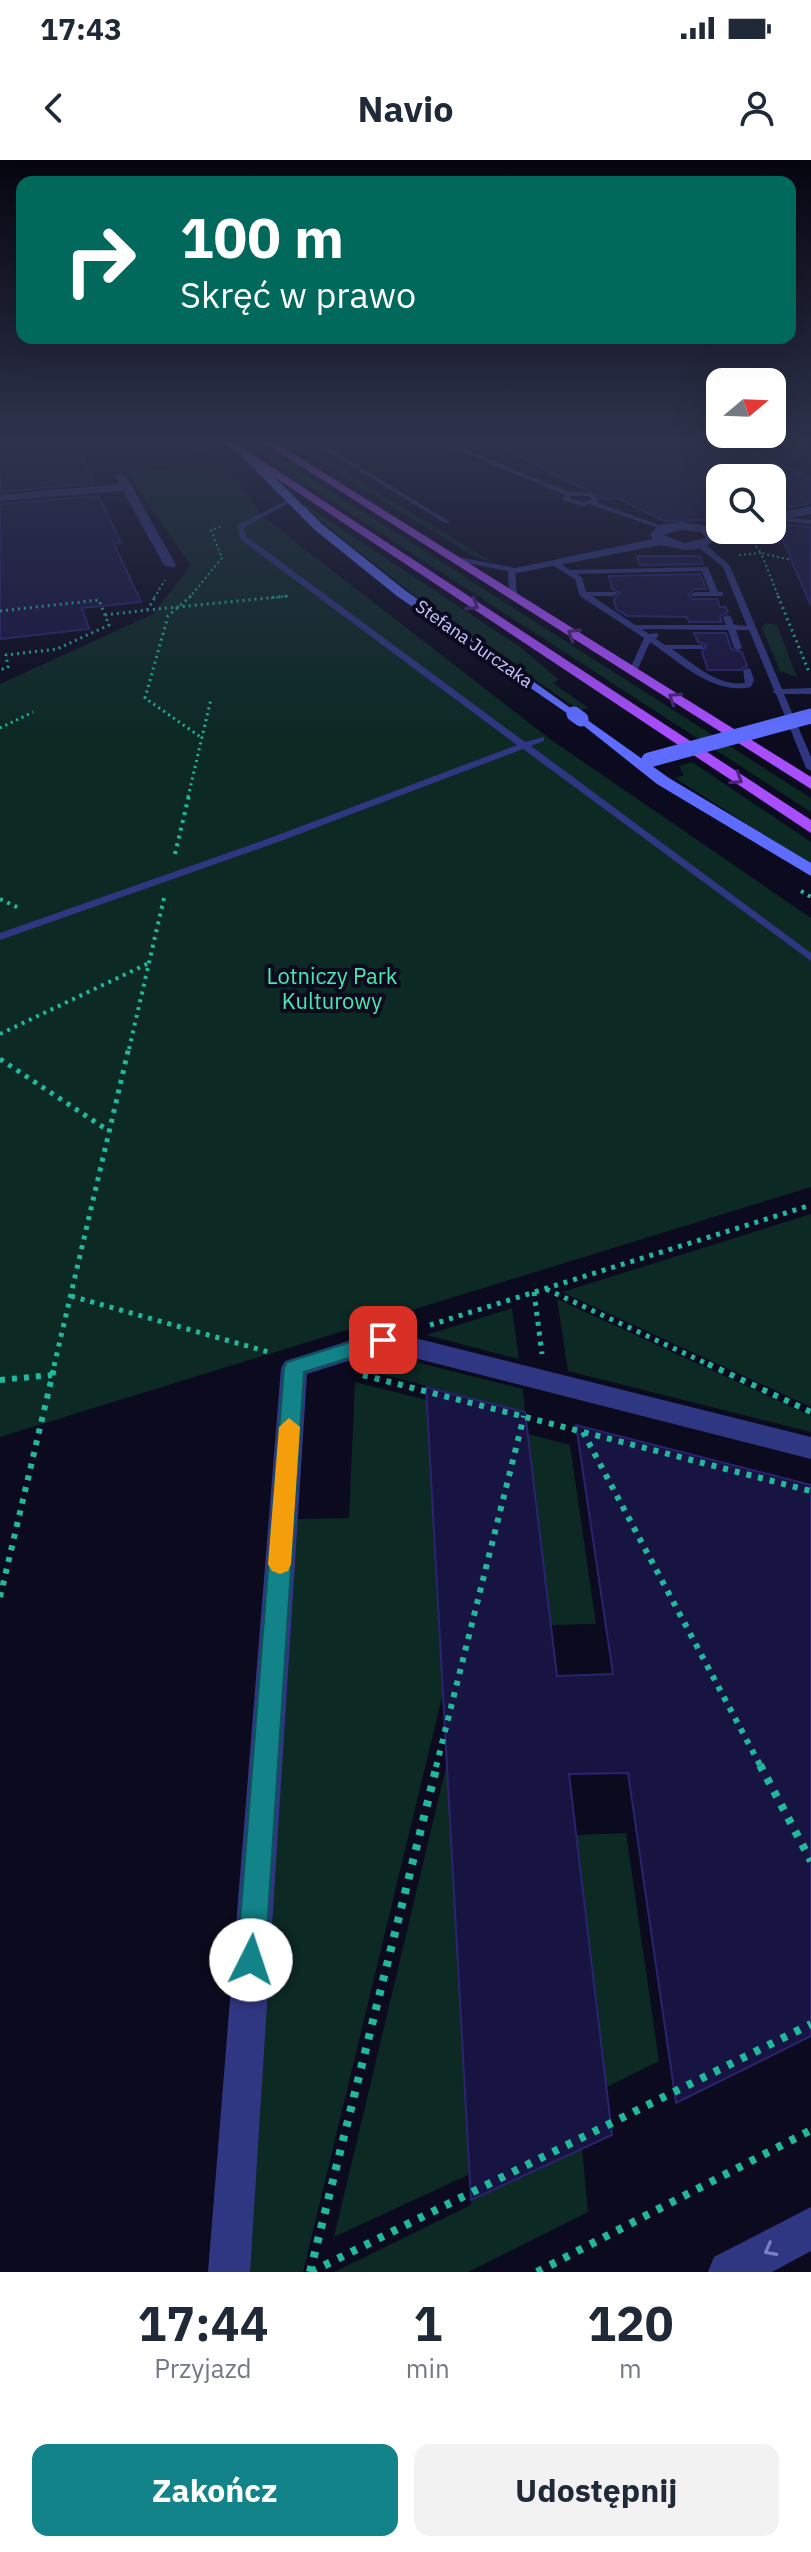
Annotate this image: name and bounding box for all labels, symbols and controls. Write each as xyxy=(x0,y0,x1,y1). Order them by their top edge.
text: 17:43 xyxy=(40,9,122,48)
text: Navio xyxy=(357,85,454,132)
icon: back xyxy=(32,86,76,130)
icon: person xyxy=(735,86,779,130)
text: 100 m xyxy=(180,201,344,273)
icon: right xyxy=(48,208,152,312)
text: Skręć w prawo xyxy=(180,271,416,318)
north arrow xyxy=(706,368,786,448)
map controls xyxy=(706,368,786,544)
button: search xyxy=(706,464,786,544)
street label: Stefana Jurczaka xyxy=(411,595,538,693)
one-way arrow xyxy=(465,595,479,610)
one-way arrow xyxy=(567,628,582,643)
one-way arrow xyxy=(668,692,683,707)
one-way arrow xyxy=(728,769,743,784)
park label: Lotniczy Park Kulturowy xyxy=(267,961,398,1015)
pin xyxy=(349,1306,417,1374)
icon: arrive xyxy=(361,1318,405,1362)
position arrow xyxy=(209,1918,293,2002)
one-way arrow xyxy=(764,2240,779,2256)
text: 17:44 xyxy=(137,2292,268,2354)
text: 1 xyxy=(413,2292,442,2354)
text: 120 xyxy=(587,2292,674,2354)
text: Przyjazd xyxy=(154,2351,252,2385)
text: min xyxy=(406,2351,450,2385)
text: m xyxy=(619,2351,642,2385)
button: Zakończ xyxy=(32,2444,398,2536)
button: Udostępnij xyxy=(414,2444,779,2536)

